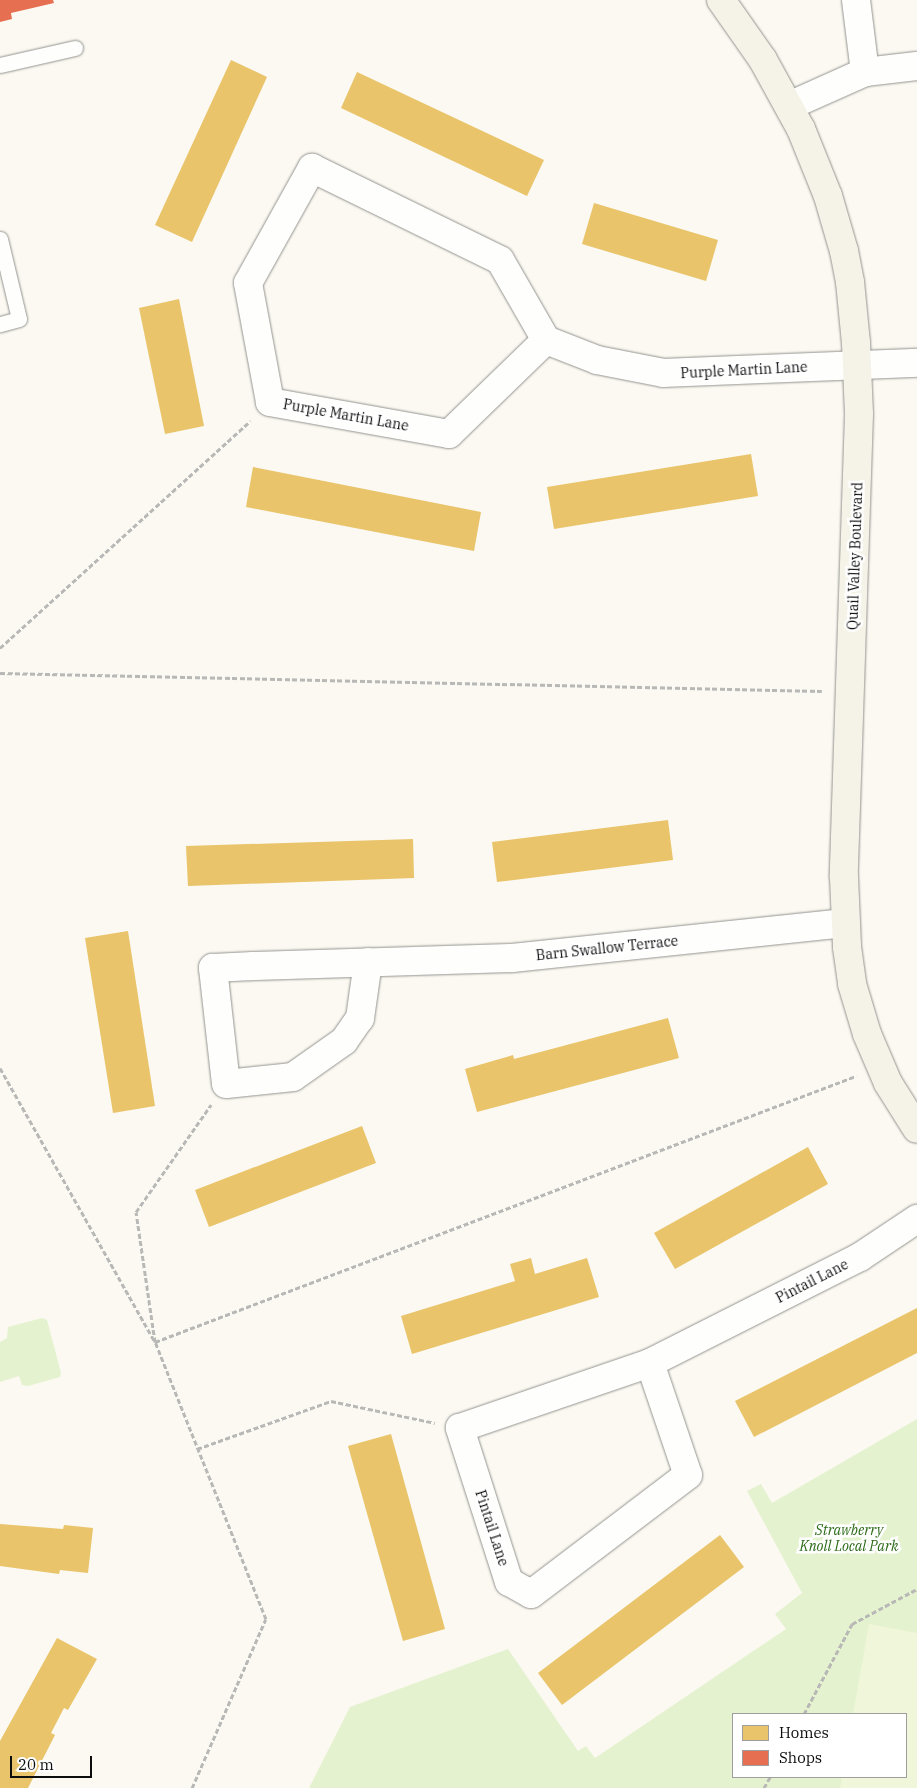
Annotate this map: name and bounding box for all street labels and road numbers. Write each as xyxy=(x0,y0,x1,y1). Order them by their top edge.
street label: Purple Martin Lane xyxy=(680,358,808,382)
street label: Purple Martin Lane xyxy=(282,396,410,434)
street label: Quail Valley Boulevard xyxy=(844,482,866,630)
street label: Barn Swallow Terrace xyxy=(535,932,679,964)
street label: Pintail Lane xyxy=(773,1256,851,1306)
street label: Pintail Lane xyxy=(472,1488,512,1568)

